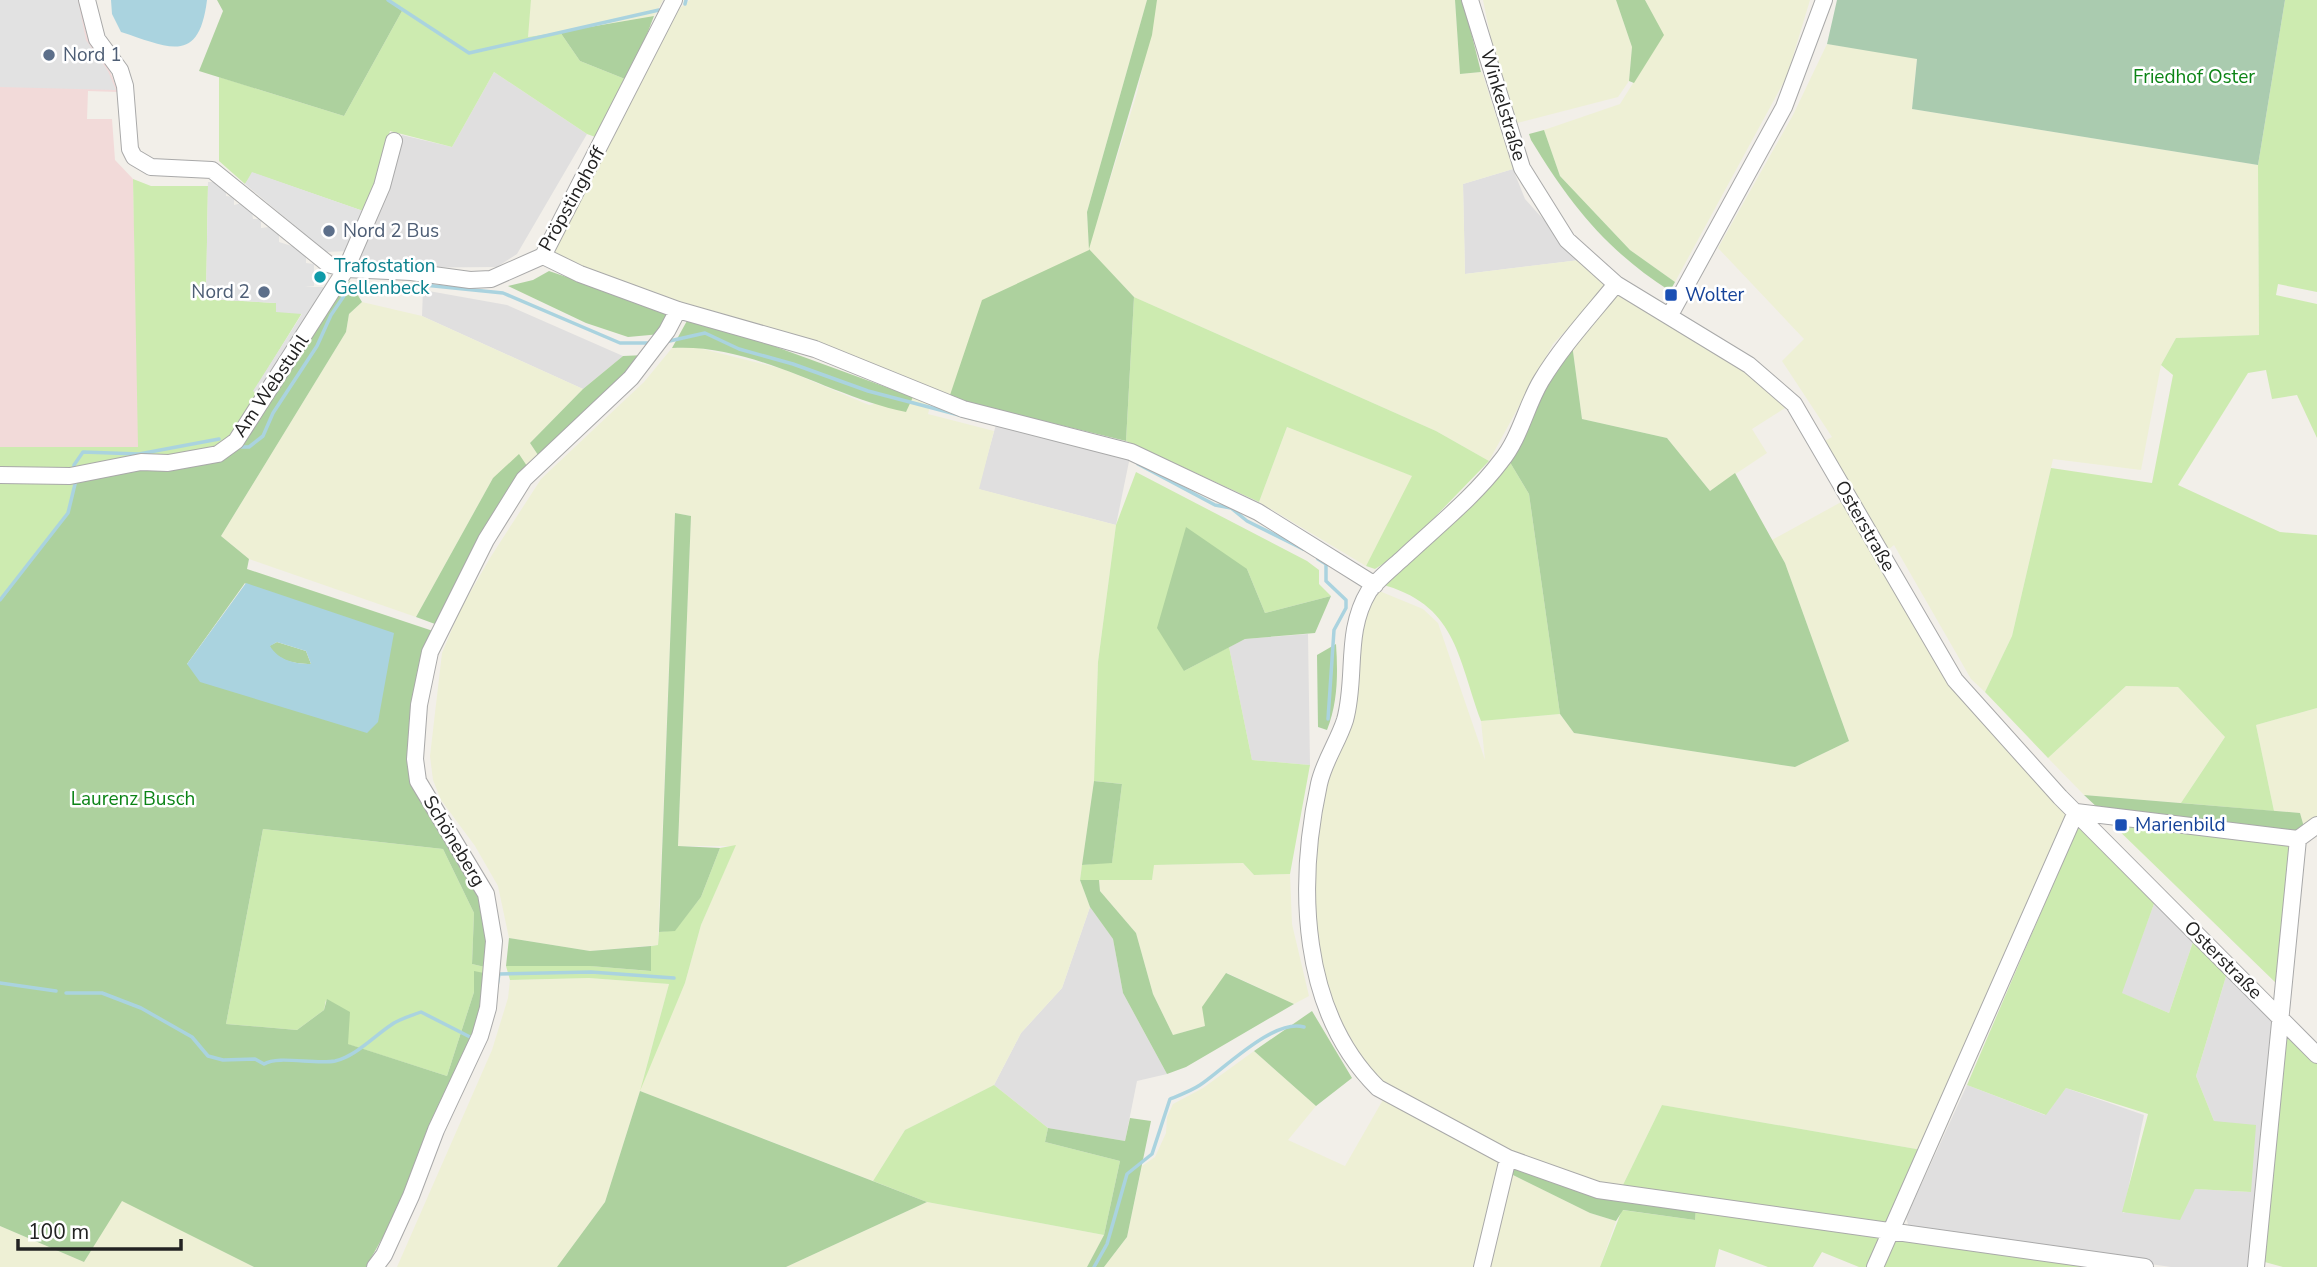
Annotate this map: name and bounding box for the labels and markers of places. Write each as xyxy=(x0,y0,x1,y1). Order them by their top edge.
place label: Nord 1 xyxy=(63,42,122,68)
marker: Nord 1 xyxy=(41,47,57,63)
place label: Nord 2 Bus xyxy=(343,218,439,244)
marker: Nord 2 Bus xyxy=(321,223,337,239)
place label: Trafostation Gellenbeck xyxy=(334,253,436,301)
marker: Trafostation Gellenbeck xyxy=(312,269,328,285)
place label: Nord 2 xyxy=(191,279,250,305)
place label: Wolter xyxy=(1685,282,1744,308)
marker: Nord 2 xyxy=(256,284,272,300)
marker: Wolter xyxy=(1663,287,1679,303)
place label: Marienbild xyxy=(2135,812,2226,838)
marker: Marienbild xyxy=(2113,817,2129,833)

